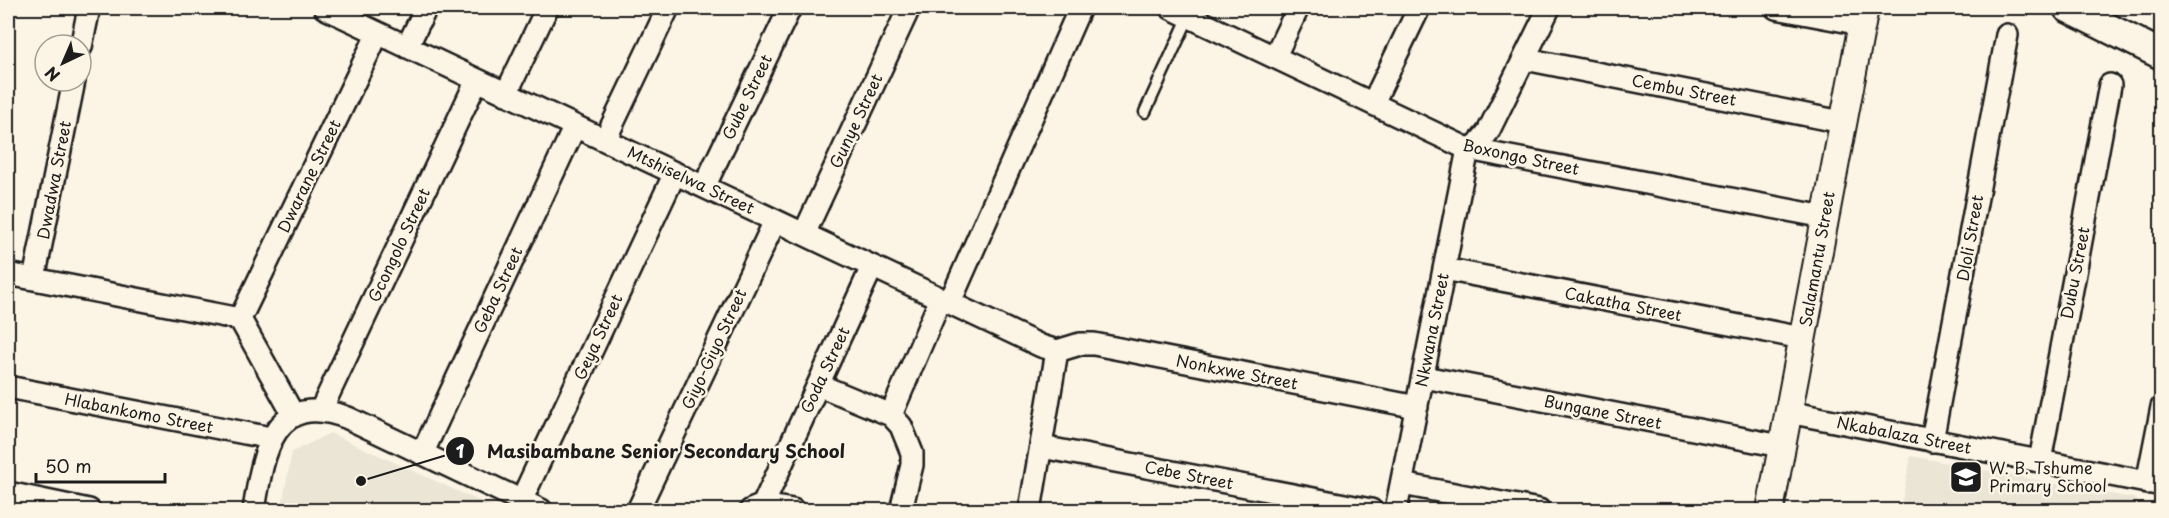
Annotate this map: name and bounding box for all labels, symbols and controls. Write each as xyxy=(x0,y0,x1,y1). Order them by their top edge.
north arrow xyxy=(33,33,93,93)
street label: Gube Street xyxy=(715,49,777,143)
text: N xyxy=(39,61,65,88)
street label: Cembu Street xyxy=(1630,67,1739,111)
street label: Gunye Street xyxy=(823,69,888,172)
street label: Dwarane Street xyxy=(270,115,346,236)
street label: Dwadwa Street xyxy=(30,118,76,241)
street label: Boxongo Street xyxy=(1461,132,1582,180)
street label: Mtshiselwa Street xyxy=(624,139,759,219)
street label: Gcongolo Street xyxy=(361,183,435,306)
street label: Salamantu Street xyxy=(1792,189,1840,328)
street label: Dloli Street xyxy=(1950,192,1988,283)
street label: Dubu Street xyxy=(2053,224,2095,321)
street label: Geba Street xyxy=(467,242,528,337)
street label: Nkwana Street xyxy=(1408,270,1454,389)
street label: Cakatha Street xyxy=(1563,280,1684,326)
street label: Giyo-Giyo Street xyxy=(675,284,752,413)
street label: Geya Street xyxy=(567,289,628,384)
street label: Goda Street xyxy=(793,322,855,417)
street label: Nonkxwe Street xyxy=(1174,347,1301,395)
street label: Hlabankomo Street xyxy=(63,386,216,438)
street label: Bungane Street xyxy=(1542,388,1664,434)
street label: Nkabalaza Street xyxy=(1835,409,1974,459)
callout: Masibambane Senior Secondary School xyxy=(445,433,858,469)
text: 1 xyxy=(456,437,465,464)
text: Masibambane Senior Secondary School xyxy=(487,437,845,464)
scale bar xyxy=(36,446,165,484)
text: 50 m xyxy=(45,452,92,479)
street label: Cebe Street xyxy=(1143,454,1236,494)
place label: W. B. Tshume Primary School xyxy=(1989,455,2107,497)
school or university icon: W. B. Tshume Primary School xyxy=(1948,459,1984,495)

